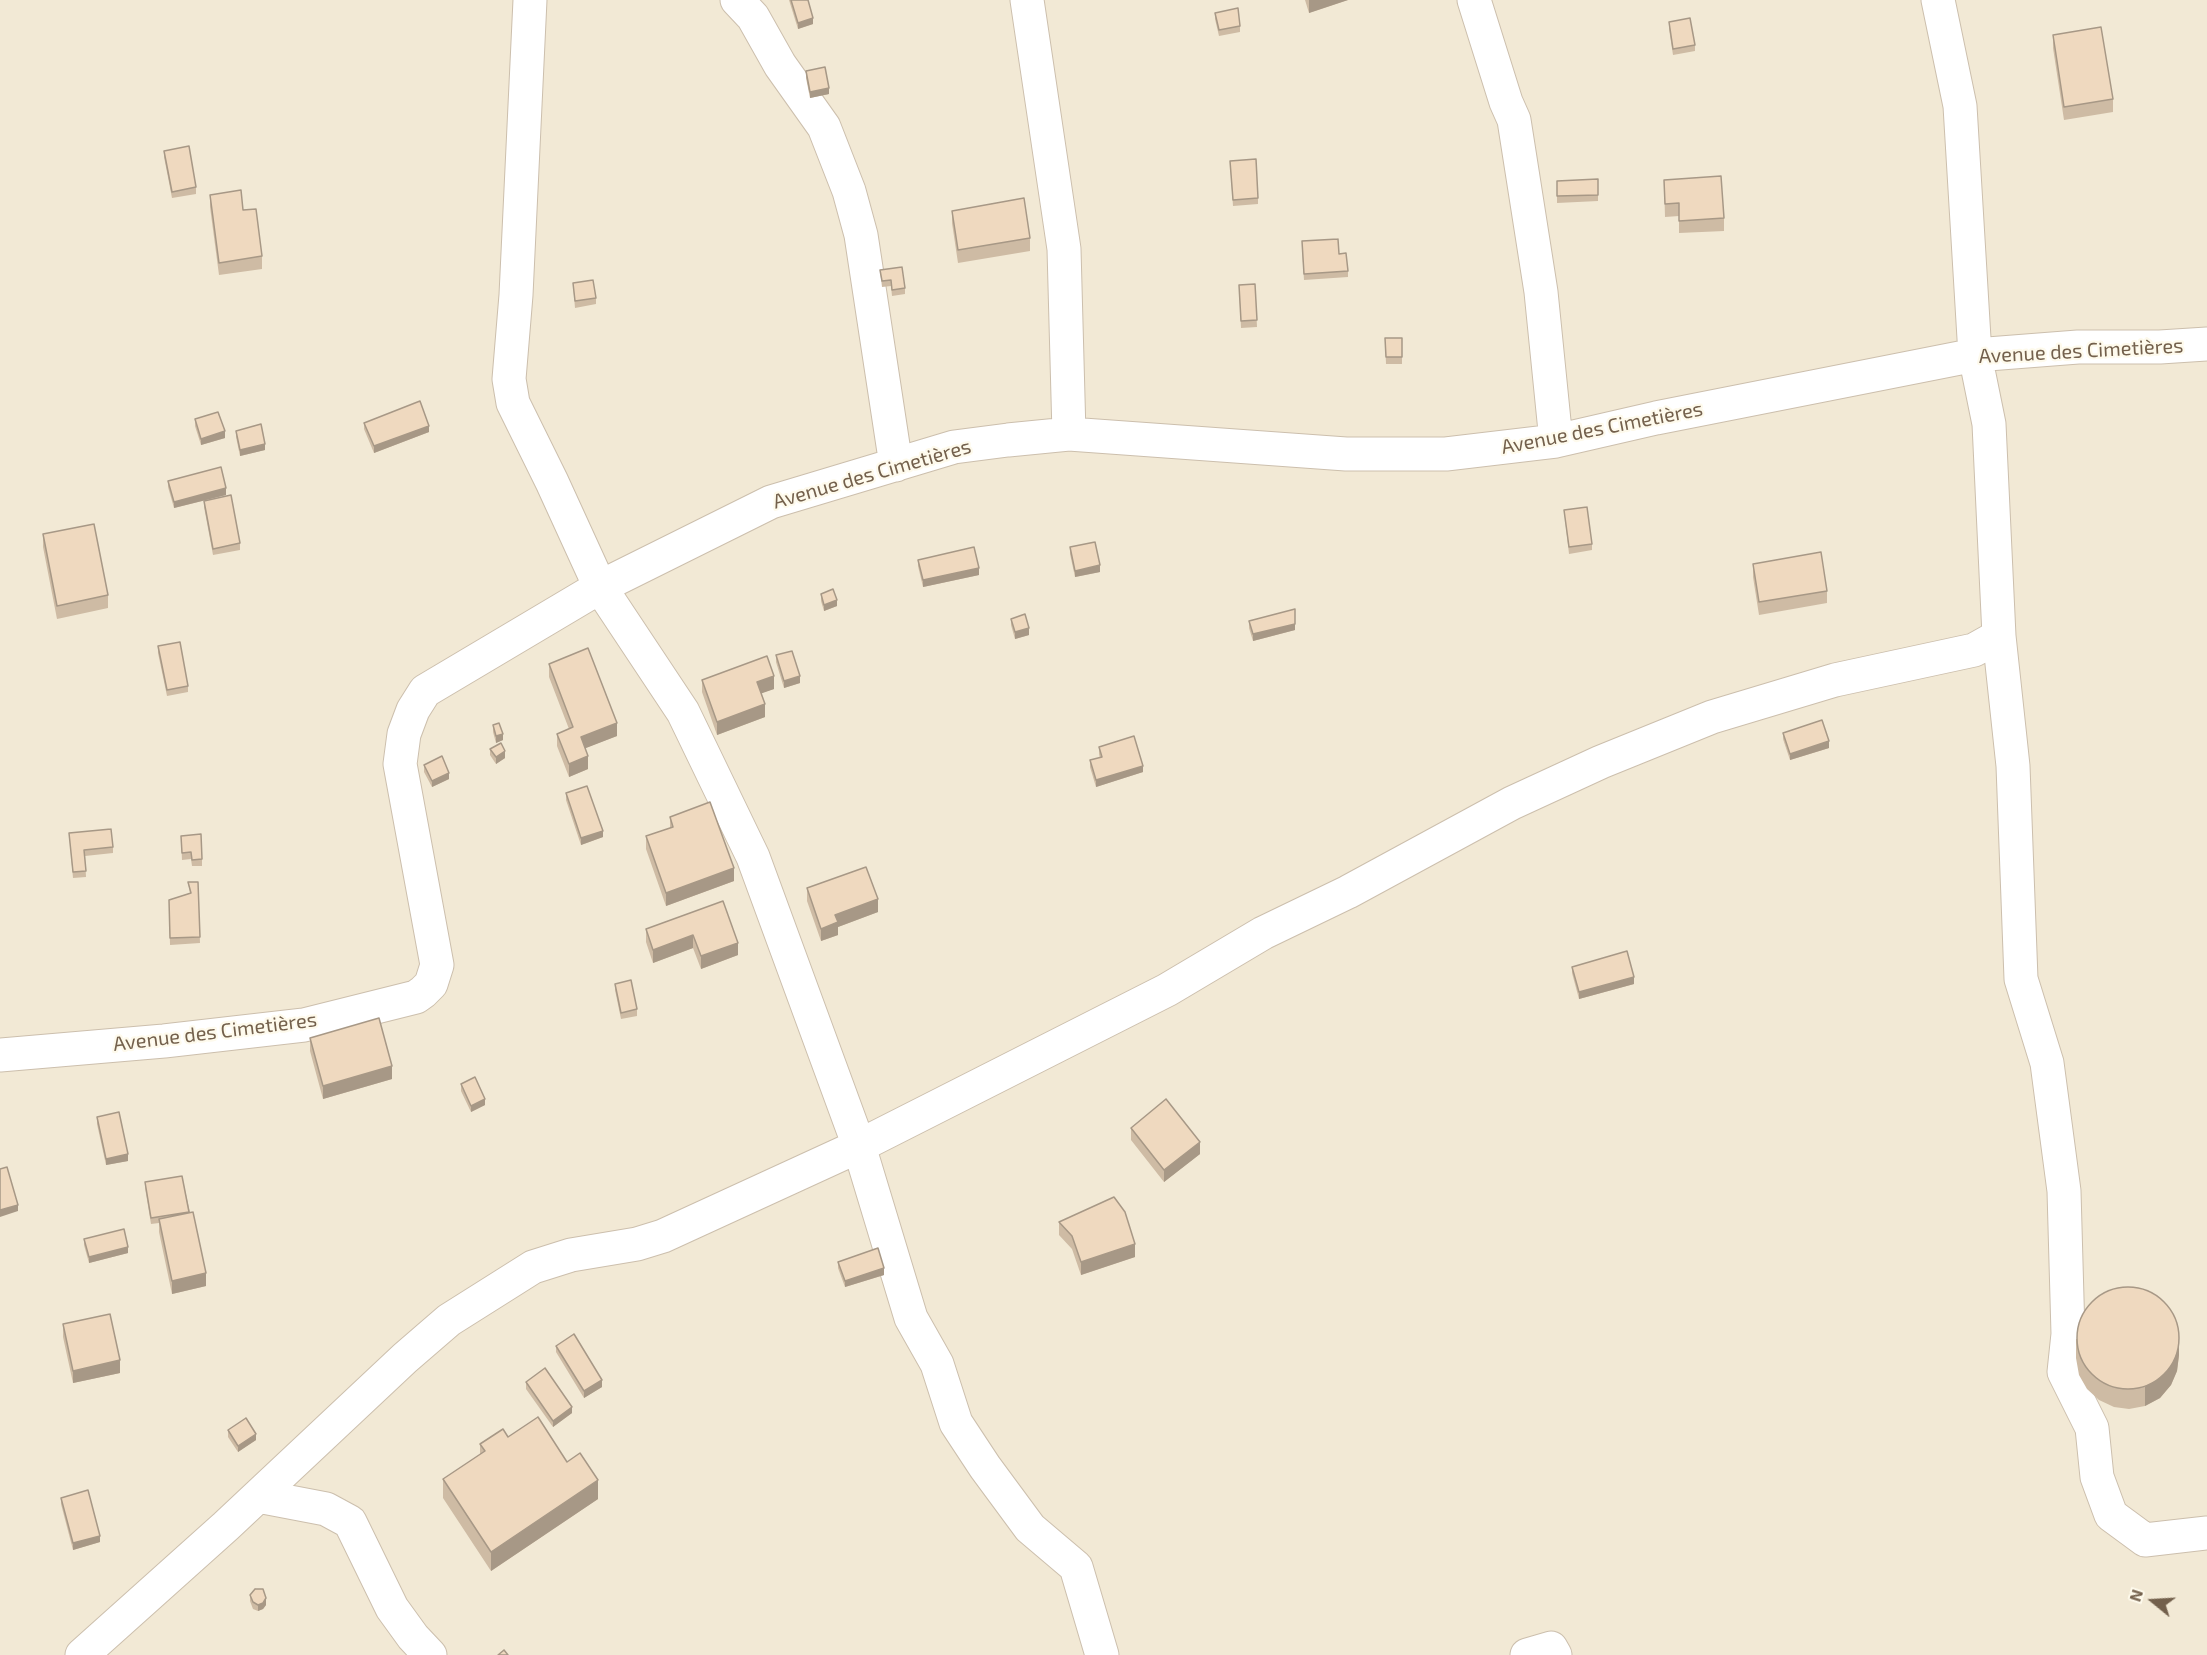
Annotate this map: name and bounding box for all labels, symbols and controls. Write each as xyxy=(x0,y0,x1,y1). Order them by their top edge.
street label: Avenue des Cimetières xyxy=(1978,334,2184,368)
street label: Avenue des Cimetières xyxy=(1499,397,1705,459)
street label: Avenue des Cimetières xyxy=(770,434,974,514)
street label: Avenue des Cimetières xyxy=(112,1008,318,1056)
north arrow xyxy=(2123,1571,2183,1631)
text: N xyxy=(2125,1587,2146,1604)

